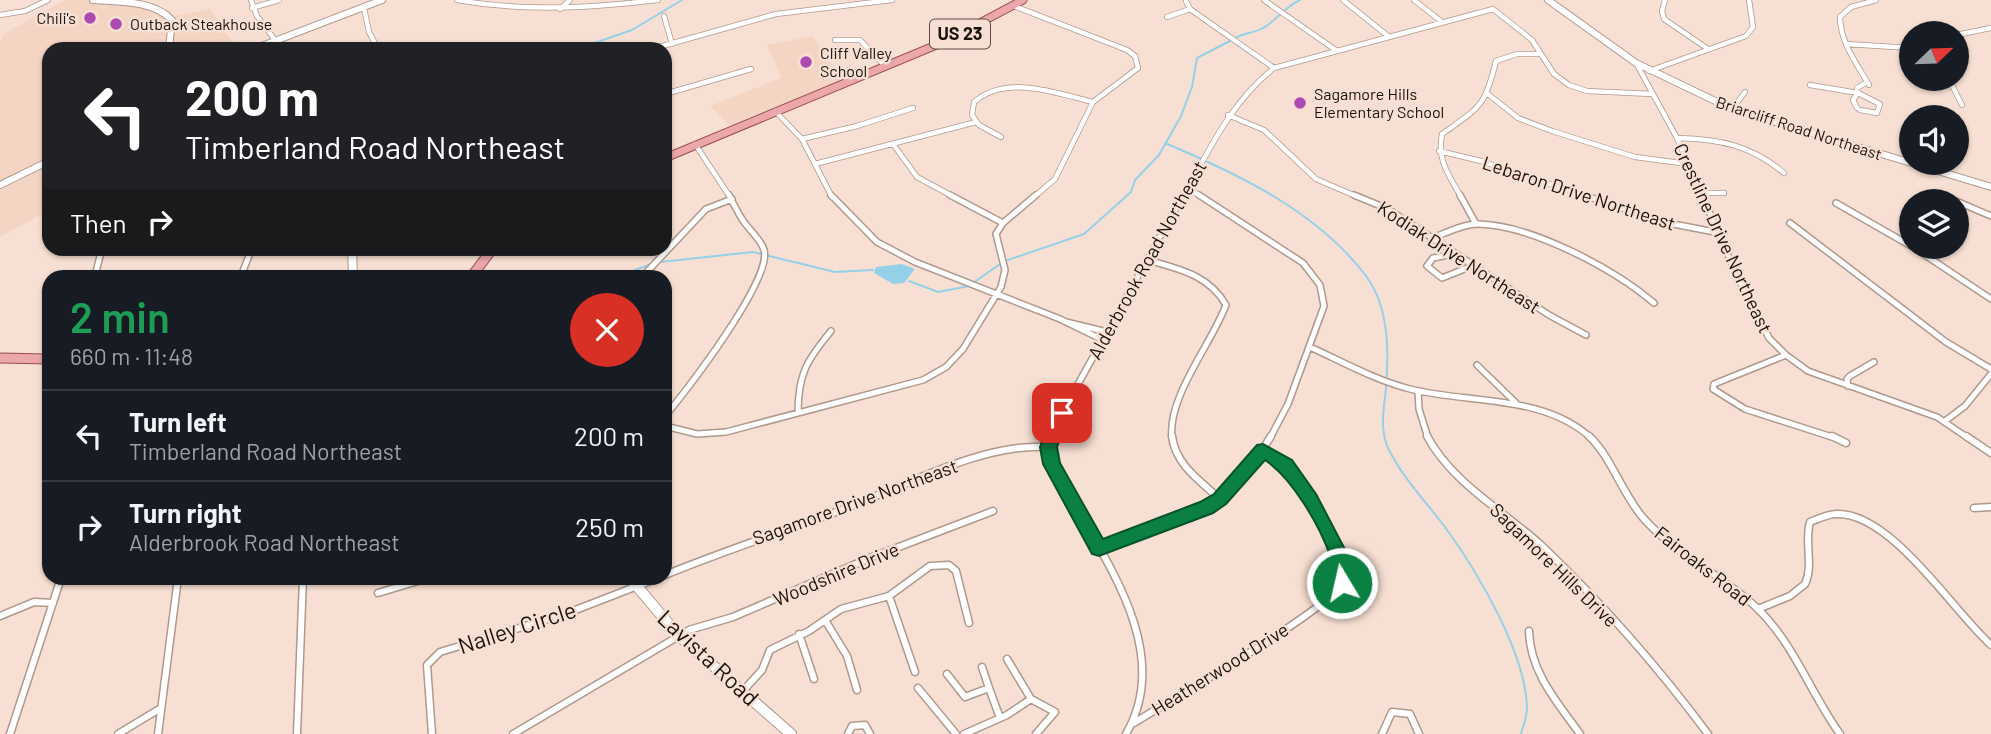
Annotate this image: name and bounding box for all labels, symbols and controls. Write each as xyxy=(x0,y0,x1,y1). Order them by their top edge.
place label: Chili's xyxy=(36,8,76,27)
marker: Chili's xyxy=(82,10,98,26)
place label: Outback Steakhouse xyxy=(130,14,272,33)
marker: Outback Steakhouse xyxy=(108,16,124,32)
road number: US 23 xyxy=(930,19,990,48)
north arrow xyxy=(1899,21,1969,91)
map controls xyxy=(1899,21,1969,259)
place label: Cliff Valley School xyxy=(820,43,893,80)
marker: Cliff Valley School xyxy=(798,54,814,70)
text: 200 m xyxy=(185,67,319,126)
icon: left xyxy=(70,70,161,161)
place label: Sagamore Hills Elementary School xyxy=(1314,84,1444,121)
street label: Briarcliff Road Northeast xyxy=(1714,92,1884,163)
marker: Sagamore Hills Elementary School xyxy=(1292,95,1308,111)
button: sound xyxy=(1899,105,1969,175)
text: Timberland Road Northeast xyxy=(185,127,565,165)
street label: Crestline Drive Northeast xyxy=(1669,139,1778,336)
street label: Lebaron Drive Northeast xyxy=(1480,150,1679,235)
street label: Alderbrook Road Northeast xyxy=(1082,156,1211,363)
button: layers xyxy=(1899,189,1969,259)
street label: Kodiak Drive Northeast xyxy=(1374,195,1545,318)
icon: right xyxy=(141,203,179,241)
text: Then xyxy=(70,207,127,238)
text: 2 min xyxy=(70,291,170,341)
button: close xyxy=(570,293,644,367)
text: 660 m · 11:48 xyxy=(70,342,193,370)
pin xyxy=(1032,383,1092,443)
icon: arrive xyxy=(1043,394,1081,432)
text: Turn left xyxy=(129,406,227,437)
icon: left xyxy=(70,417,108,455)
text: 200 m xyxy=(574,420,644,451)
text: Timberland Road Northeast xyxy=(129,437,402,465)
street label: Sagamore Drive Northeast xyxy=(749,454,961,549)
text: Turn right xyxy=(129,497,242,528)
street label: Sagamore Hills Drive xyxy=(1486,498,1623,631)
icon: right xyxy=(70,508,108,546)
text: 250 m xyxy=(575,511,644,542)
street label: Fairoaks Road xyxy=(1651,521,1756,610)
text: Alderbrook Road Northeast xyxy=(129,528,400,556)
street label: Woodshire Drive xyxy=(770,537,902,610)
position arrow xyxy=(1305,546,1379,620)
street label: Nalley Circle xyxy=(454,595,579,659)
street label: Lavista Road xyxy=(652,603,765,711)
street label: Heatherwood Drive xyxy=(1147,617,1293,720)

